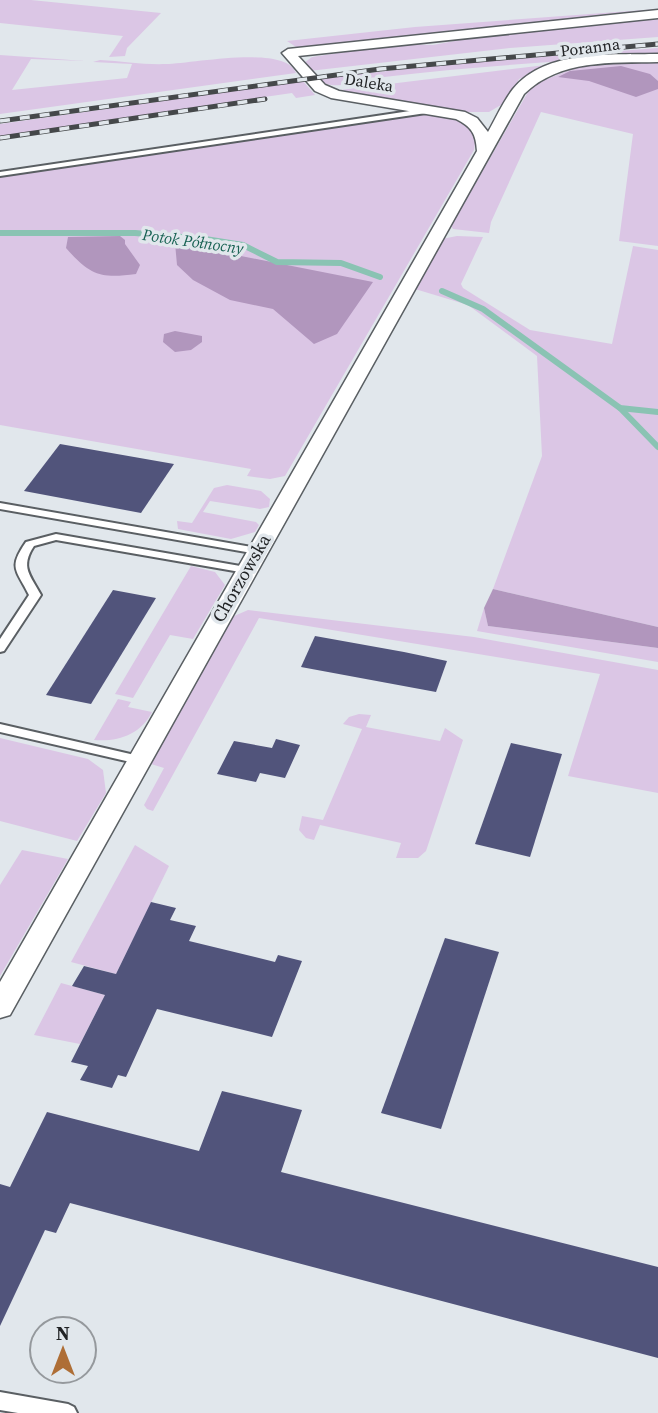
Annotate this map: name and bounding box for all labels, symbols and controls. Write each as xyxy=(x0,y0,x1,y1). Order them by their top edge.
street label: Poranna xyxy=(559,32,622,62)
street label: Daleka xyxy=(343,67,396,97)
water label: Potok Północny xyxy=(140,223,245,259)
street label: Chorzowska xyxy=(206,529,277,627)
north arrow xyxy=(28,1315,98,1385)
text: N xyxy=(56,1320,70,1346)

